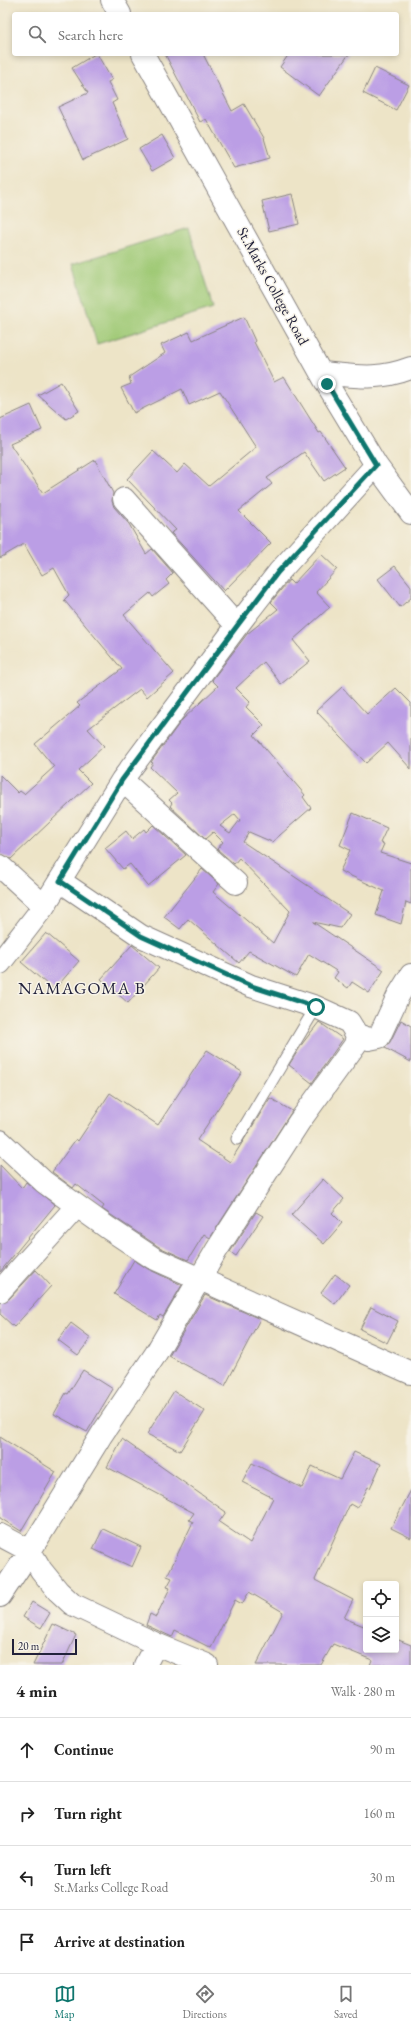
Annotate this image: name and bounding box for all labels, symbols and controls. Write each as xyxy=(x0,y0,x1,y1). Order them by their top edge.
search box xyxy=(12,12,399,56)
icon: search xyxy=(26,23,48,45)
text: Search here xyxy=(58,25,123,44)
street label: St.Marks College Road xyxy=(233,223,314,348)
route end xyxy=(318,375,336,393)
district label: NAMAGOMA B xyxy=(18,977,146,999)
route start xyxy=(307,998,325,1016)
map controls xyxy=(363,1581,399,1653)
button: locate xyxy=(363,1581,399,1617)
button: layers xyxy=(363,1617,399,1653)
scale bar xyxy=(12,1637,77,1656)
text: 20 m xyxy=(18,1639,39,1653)
text: 4 min xyxy=(16,1680,57,1702)
text: Walk · 280 m xyxy=(331,1683,395,1700)
icon: ahead xyxy=(16,1739,38,1761)
text: Continue xyxy=(54,1740,114,1759)
text: 90 m xyxy=(370,1741,395,1758)
icon: right xyxy=(16,1803,38,1825)
text: Turn right xyxy=(54,1804,122,1823)
text: 160 m xyxy=(364,1805,395,1822)
text: Turn left xyxy=(54,1860,111,1879)
icon: left xyxy=(16,1867,38,1889)
text: 30 m xyxy=(370,1869,395,1886)
text: St.Marks College Road xyxy=(54,1879,168,1896)
icon: arrive xyxy=(16,1931,38,1953)
text: Arrive at destination xyxy=(54,1932,185,1951)
tab: Map xyxy=(54,1983,76,2021)
tab: Directions xyxy=(183,1983,227,2021)
tab: Saved xyxy=(334,1983,357,2021)

